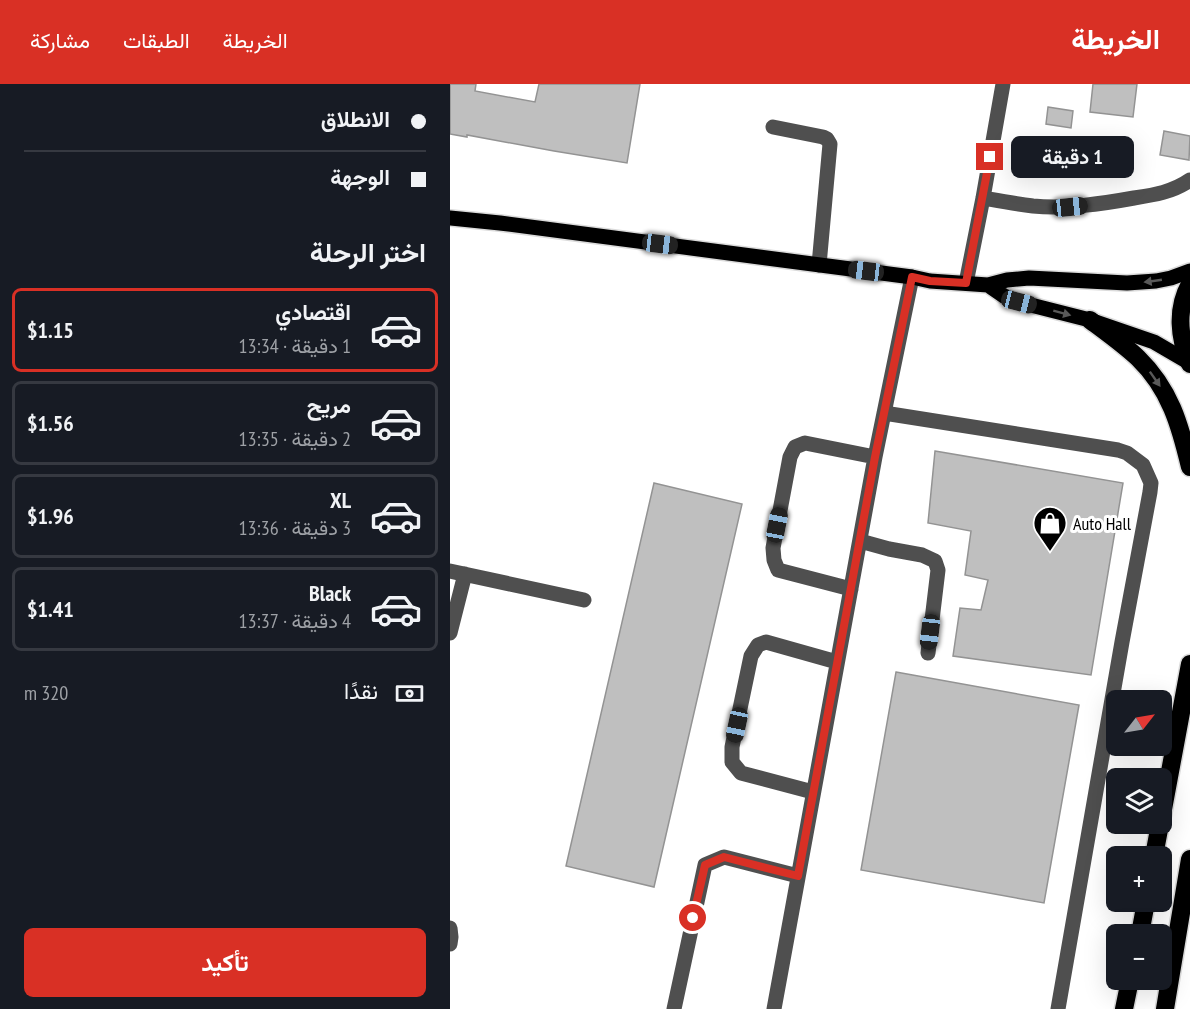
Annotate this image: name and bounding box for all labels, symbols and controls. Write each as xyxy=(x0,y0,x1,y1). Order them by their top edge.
text: الخريطة xyxy=(1071,20,1160,57)
text: مشاركة xyxy=(30,27,90,54)
text: الطبقات xyxy=(123,27,190,54)
text: الخريطة xyxy=(223,27,288,54)
text: الانطلاق xyxy=(321,105,390,133)
callout: 1 دقيقة xyxy=(1011,136,1134,178)
route end xyxy=(976,143,1003,170)
text: 1 دقيقة xyxy=(1042,144,1103,170)
text: الوجهة xyxy=(330,163,390,191)
car xyxy=(1051,196,1089,218)
car xyxy=(641,233,679,255)
text: اختر الرحلة xyxy=(310,235,426,269)
car xyxy=(847,260,885,282)
one-way arrow xyxy=(1143,276,1162,286)
car xyxy=(999,289,1039,315)
text: اقتصادي xyxy=(275,298,351,326)
icon: car xyxy=(369,303,423,357)
one-way arrow xyxy=(1053,308,1071,318)
text: $1.15 xyxy=(27,316,74,344)
text: 1 دقيقة · 13:34 xyxy=(239,333,351,359)
one-way arrow xyxy=(1149,370,1161,386)
text: مريح xyxy=(307,391,351,419)
icon: car xyxy=(369,396,423,450)
text: $1.56 xyxy=(27,409,74,437)
text: 2 دقيقة · 13:35 xyxy=(239,426,351,452)
text: XL xyxy=(330,486,351,514)
icon: car xyxy=(369,489,423,543)
text: $1.96 xyxy=(27,502,74,530)
shop icon: Auto Hall xyxy=(1032,505,1068,552)
car xyxy=(765,506,789,544)
place label: Auto Hall xyxy=(1073,512,1132,535)
text: 3 دقيقة · 13:36 xyxy=(239,515,351,541)
text: Black xyxy=(309,579,351,607)
icon: car xyxy=(369,582,423,636)
text: $1.41 xyxy=(27,595,74,623)
text: 4 دقيقة · 13:37 xyxy=(239,608,351,634)
car xyxy=(919,613,941,651)
text: نقدًا xyxy=(344,677,378,705)
icon: cash xyxy=(393,677,426,710)
text: 320 m xyxy=(24,680,68,706)
north arrow xyxy=(1106,690,1172,756)
map controls xyxy=(1106,690,1172,990)
car xyxy=(724,706,750,744)
button: layers xyxy=(1106,768,1172,834)
button: + xyxy=(1106,846,1172,912)
route start xyxy=(679,904,706,931)
button: − xyxy=(1106,924,1172,990)
button: تأكيد xyxy=(24,928,426,997)

